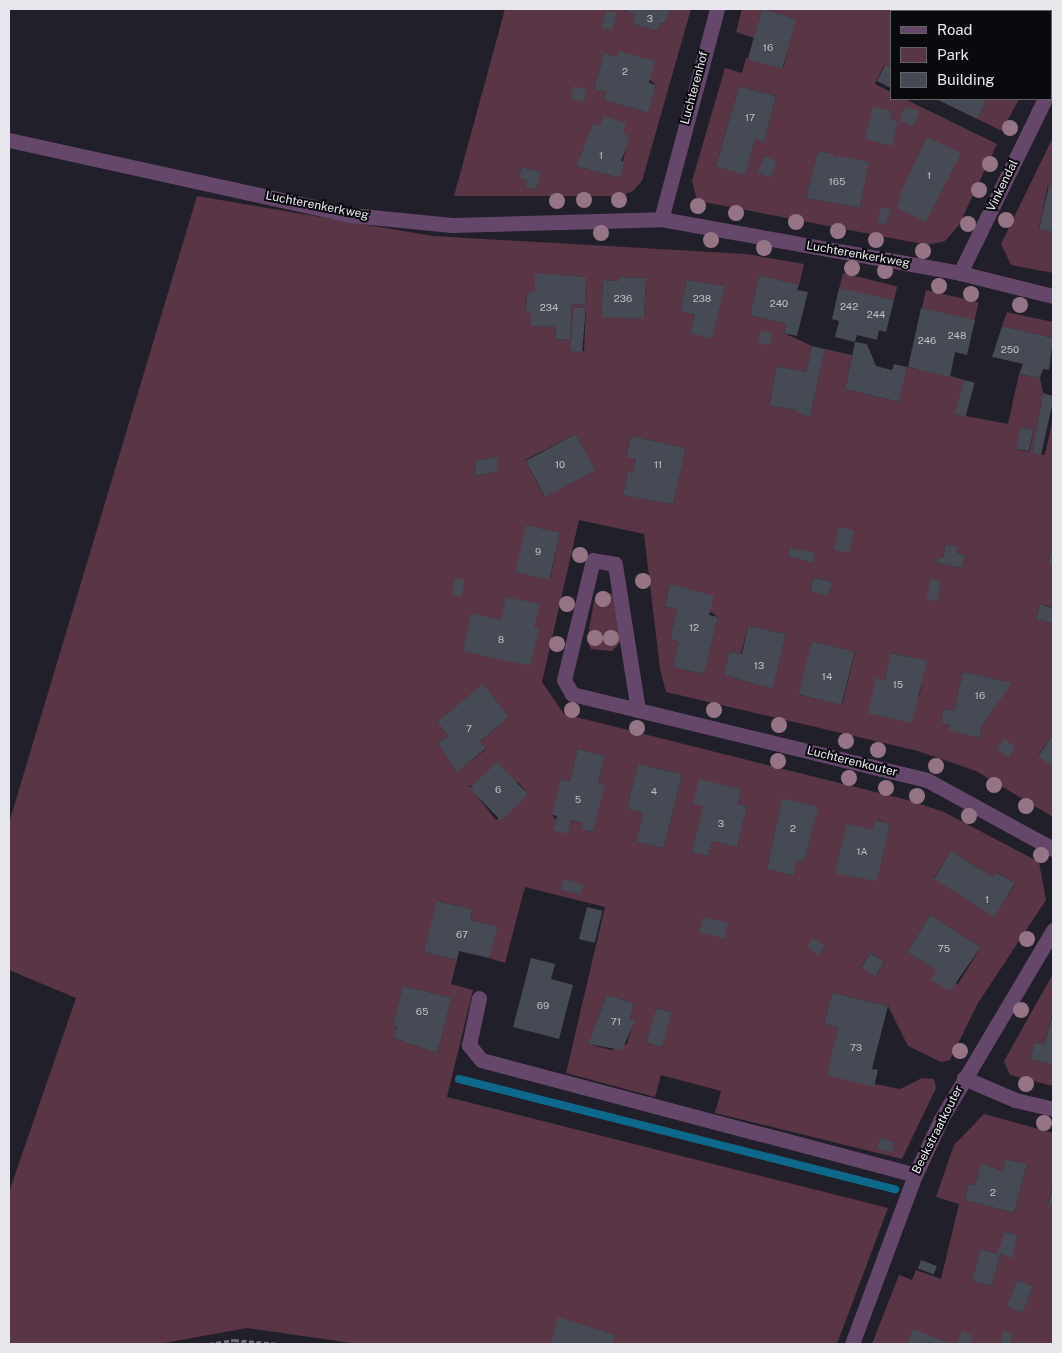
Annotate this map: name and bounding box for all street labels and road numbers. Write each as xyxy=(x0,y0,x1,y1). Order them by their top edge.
street label: Luchterenhof xyxy=(678,50,712,126)
street label: Vinkendal xyxy=(984,158,1022,214)
street label: Luchterenkerkweg xyxy=(264,189,370,223)
street label: Luchterenkerkweg xyxy=(805,239,911,271)
street label: Luchterenkouter xyxy=(805,744,899,780)
street label: Beekstraatkouter xyxy=(910,1083,966,1177)

